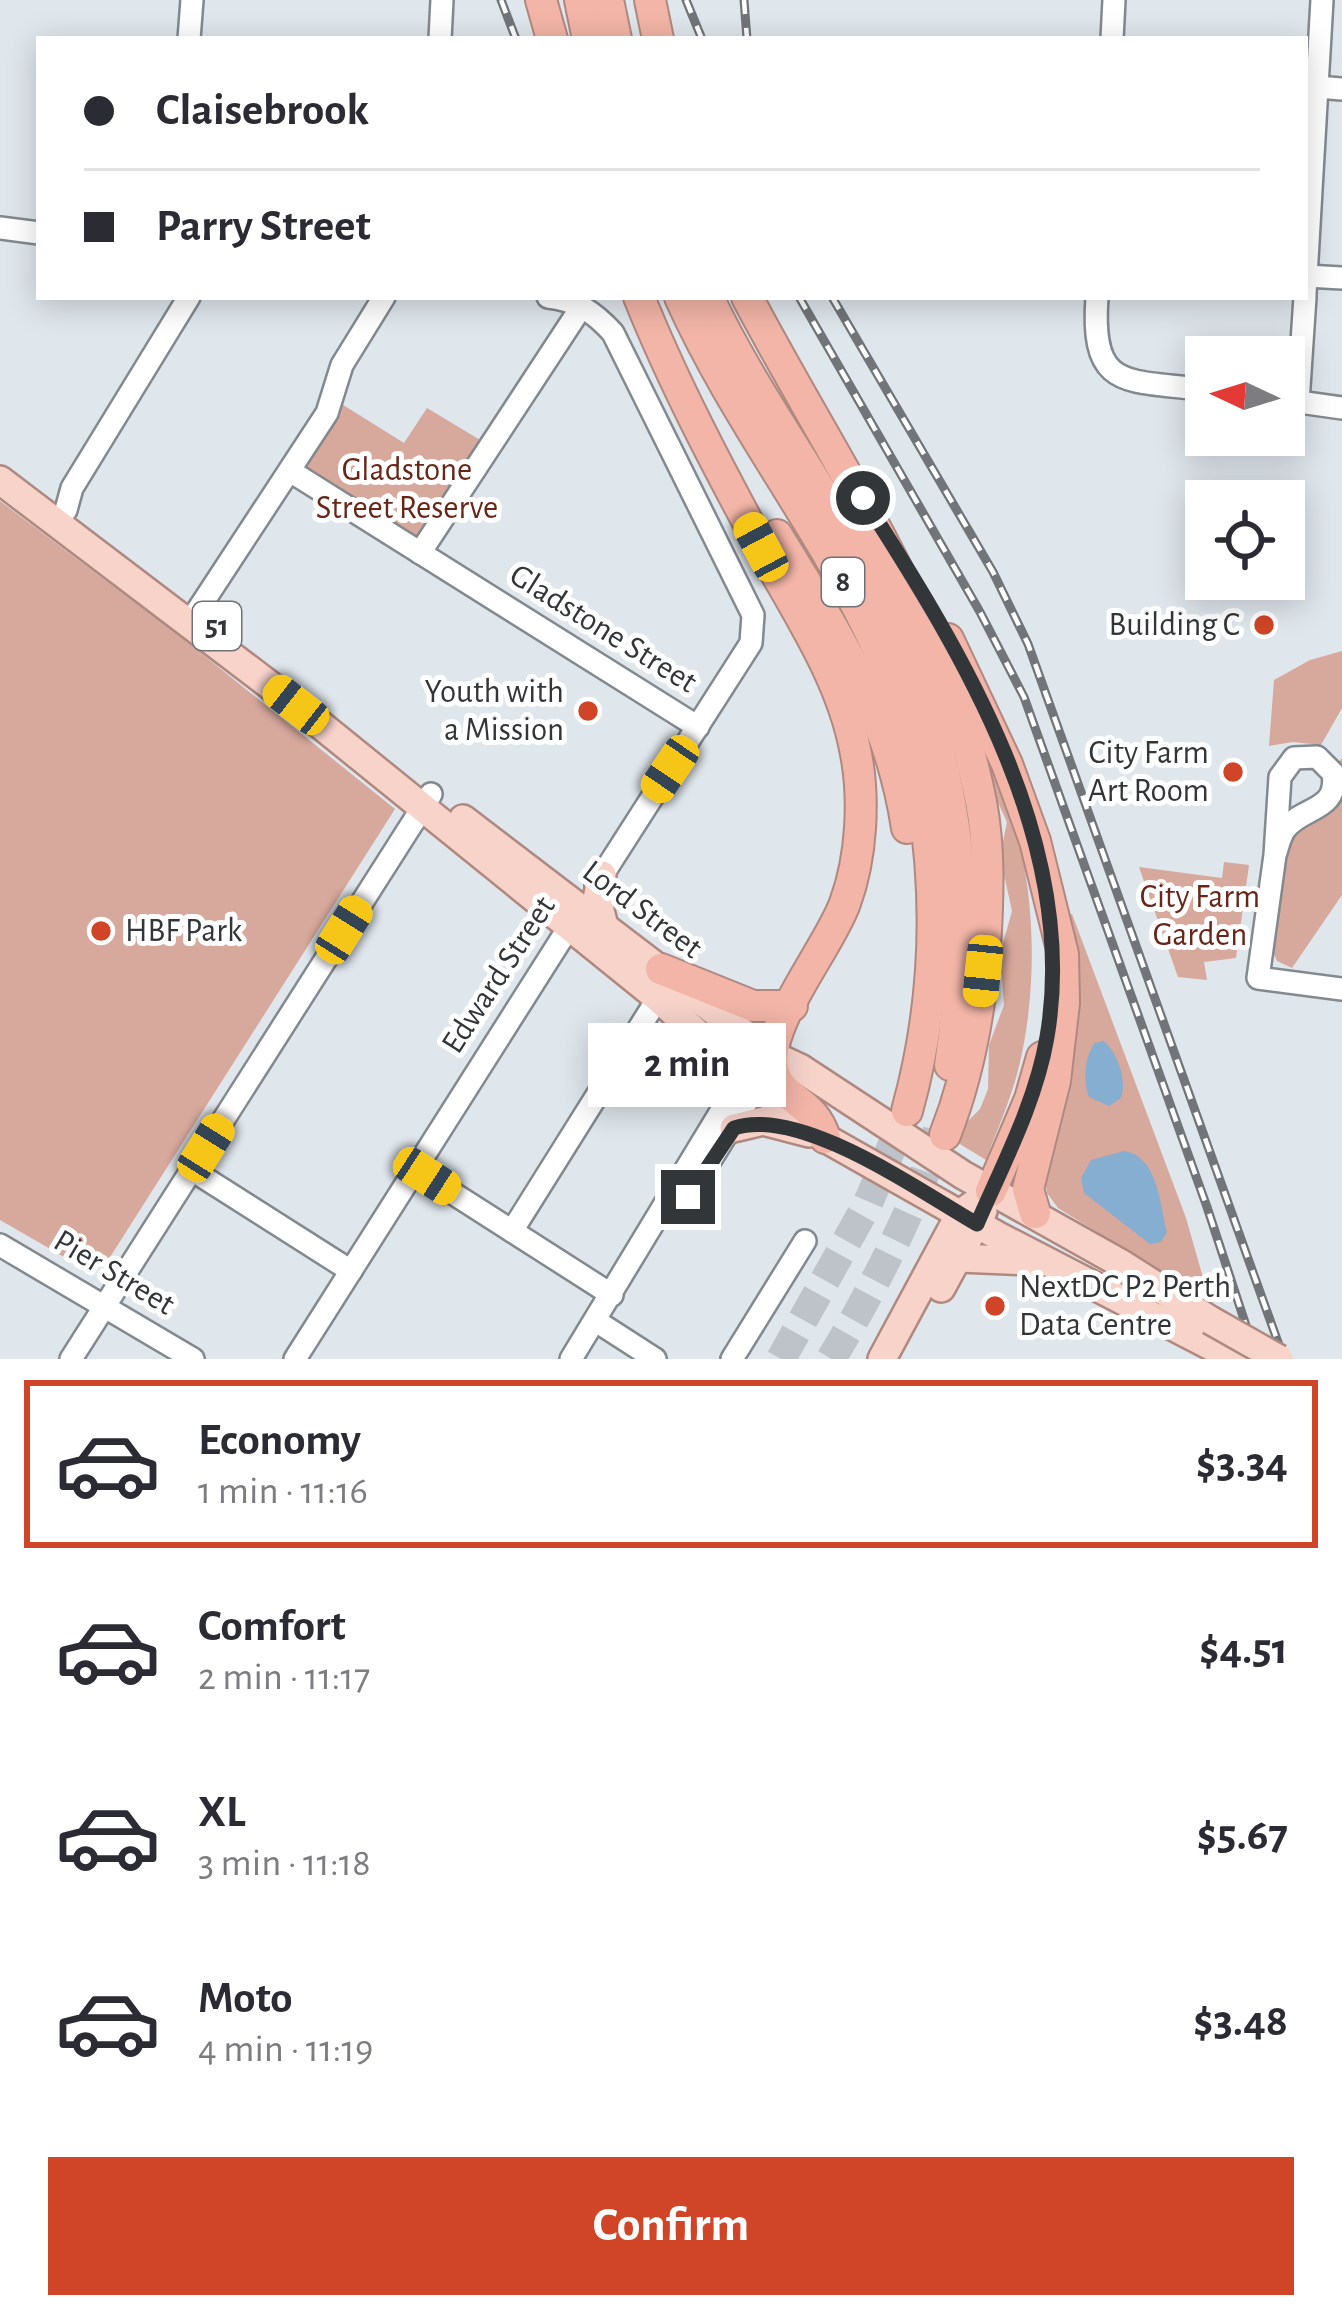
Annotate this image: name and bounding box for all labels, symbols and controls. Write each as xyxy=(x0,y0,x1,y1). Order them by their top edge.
text: Claisebrook xyxy=(156,88,369,133)
text: Parry Street xyxy=(156,204,371,249)
north arrow xyxy=(1185,336,1305,456)
map controls xyxy=(1185,336,1305,600)
park label: Gladstone Street Reserve xyxy=(316,454,498,525)
route start xyxy=(836,471,890,525)
button: locate xyxy=(1185,480,1305,600)
car xyxy=(728,507,794,587)
street label: Gladstone Street xyxy=(504,558,703,700)
road number: 8 xyxy=(822,558,864,606)
road number: 51 xyxy=(193,602,241,650)
place label: Building C xyxy=(1109,609,1240,642)
marker: Building C xyxy=(1251,612,1277,638)
car xyxy=(257,669,335,741)
place label: Youth with a Mission xyxy=(425,676,564,747)
marker: Youth with a Mission xyxy=(575,698,601,724)
car xyxy=(635,729,705,809)
place label: City Farm Art Room xyxy=(1088,737,1209,808)
marker: City Farm Art Room xyxy=(1220,759,1246,785)
street label: Lord Street xyxy=(576,855,708,966)
park label: City Farm Garden xyxy=(1140,881,1260,952)
car xyxy=(310,890,378,970)
street label: Edward Street xyxy=(436,890,562,1059)
place label: HBF Park xyxy=(125,915,242,948)
marker: HBF Park xyxy=(88,918,114,944)
car xyxy=(961,933,1005,1009)
callout: 2 min xyxy=(589,1023,787,1107)
text: 2 min xyxy=(644,1045,730,1084)
car xyxy=(172,1108,240,1188)
car xyxy=(387,1141,467,1211)
route end xyxy=(661,1170,715,1224)
street label: Pier Street xyxy=(48,1224,180,1322)
place label: NextDC P2 Perth Data Centre xyxy=(1019,1271,1231,1342)
marker: NextDC P2 Perth Data Centre xyxy=(982,1293,1008,1319)
icon: car xyxy=(54,1410,162,1518)
text: Economy xyxy=(198,1418,361,1463)
text: $3.34 xyxy=(1196,1441,1288,1486)
text: 1 min · 11:16 xyxy=(198,1472,368,1511)
icon: car xyxy=(54,1596,162,1704)
text: Comfort xyxy=(198,1604,346,1649)
text: $4.51 xyxy=(1199,1627,1288,1672)
text: 2 min · 11:17 xyxy=(198,1658,370,1697)
icon: car xyxy=(54,1782,162,1890)
text: XL xyxy=(198,1790,246,1835)
text: $5.67 xyxy=(1197,1813,1288,1858)
text: 3 min · 11:18 xyxy=(198,1844,371,1883)
icon: car xyxy=(54,1968,162,2076)
text: Moto xyxy=(198,1976,293,2021)
text: $3.48 xyxy=(1193,1999,1288,2044)
text: 4 min · 11:19 xyxy=(198,2030,373,2069)
button: Confirm xyxy=(48,2157,1294,2295)

